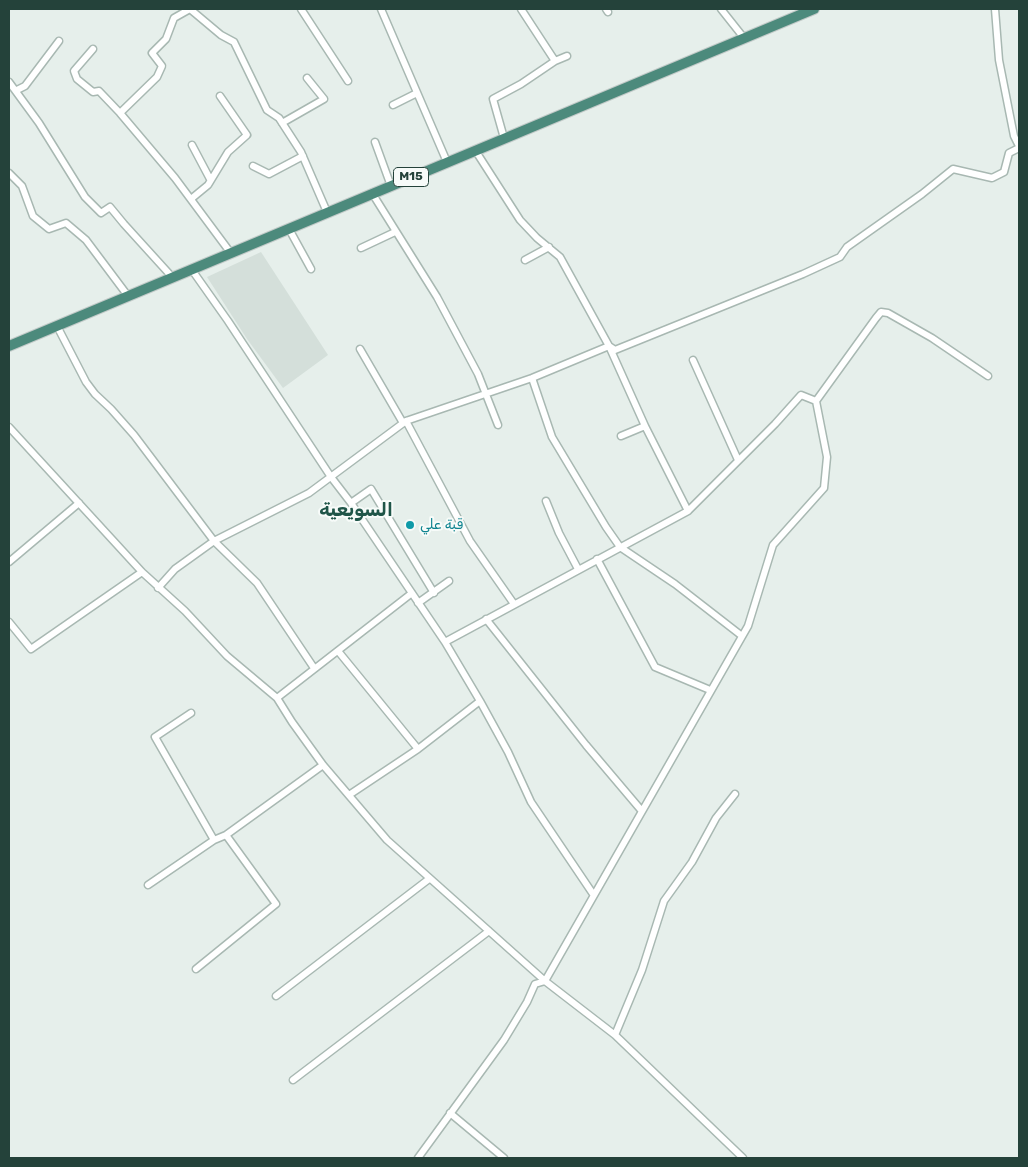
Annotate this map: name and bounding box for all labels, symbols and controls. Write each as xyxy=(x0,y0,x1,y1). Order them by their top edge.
road number: M15 xyxy=(394,168,428,186)
district label: السويعية xyxy=(319,500,393,522)
place label: قبة علي xyxy=(420,517,463,533)
marker: قبة علي xyxy=(404,519,416,531)

